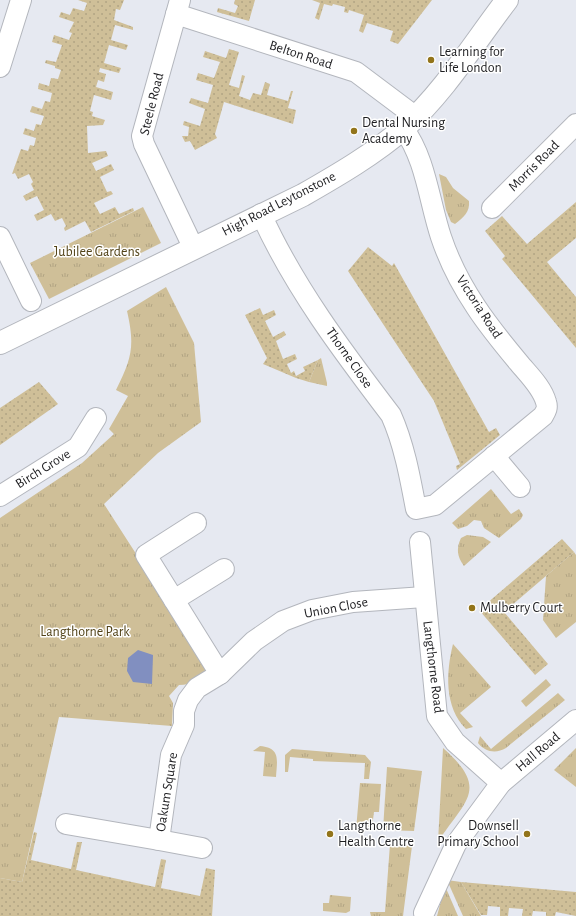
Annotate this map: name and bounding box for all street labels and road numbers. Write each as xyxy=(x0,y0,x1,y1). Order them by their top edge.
street label: Belton Road xyxy=(268,38,334,72)
street label: Steele Road xyxy=(137,71,167,137)
street label: Morris Road xyxy=(506,138,562,194)
street label: High Road Leytonstone xyxy=(220,169,338,239)
street label: Victoria Road xyxy=(453,273,505,341)
street label: Thorne Close xyxy=(323,325,375,391)
street label: Birch Grove xyxy=(13,447,73,491)
street label: Union Close xyxy=(303,595,369,621)
street label: Langthorne Road xyxy=(420,620,446,714)
street label: Hall Road xyxy=(513,730,563,774)
street label: Oakum Square xyxy=(154,751,180,833)

